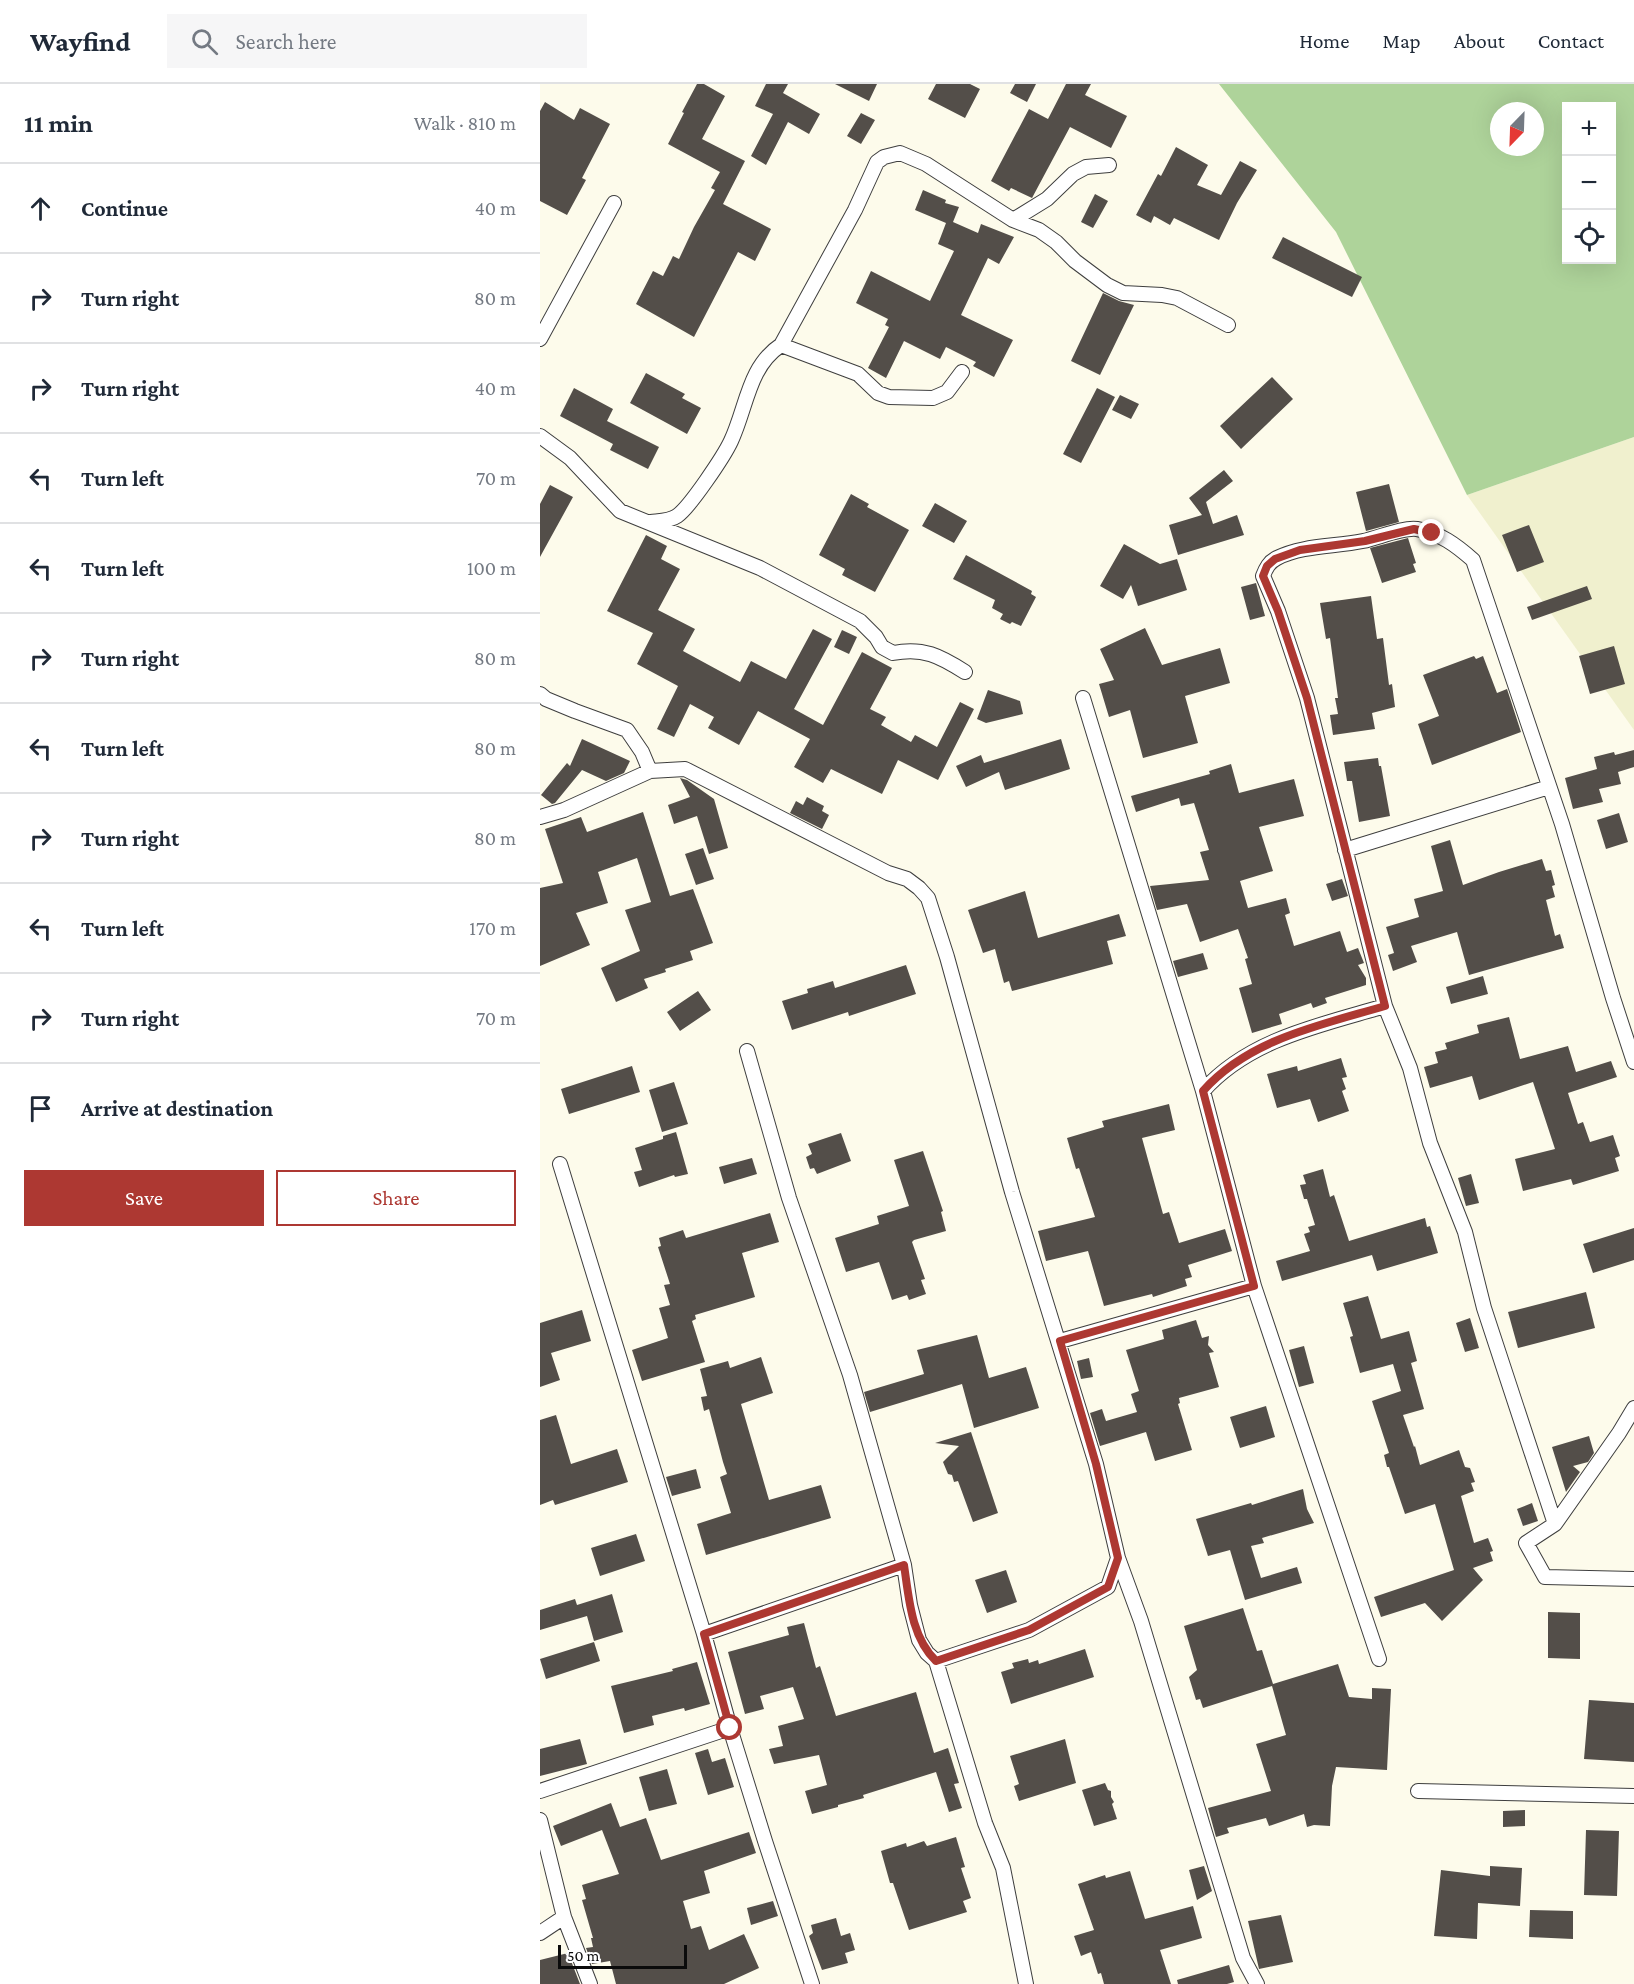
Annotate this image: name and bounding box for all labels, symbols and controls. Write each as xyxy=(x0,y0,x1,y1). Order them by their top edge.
search box xyxy=(167,14,587,68)
icon: search xyxy=(188,25,221,58)
text: Wayfind xyxy=(30,26,131,57)
text: Search here xyxy=(236,29,336,54)
text: Home xyxy=(1299,29,1349,53)
text: Map xyxy=(1382,29,1421,53)
text: About xyxy=(1454,29,1505,53)
text: Contact xyxy=(1538,29,1604,53)
north arrow xyxy=(1490,102,1544,156)
map controls xyxy=(1562,102,1616,264)
button: + xyxy=(1562,102,1616,156)
text: 11 min xyxy=(24,109,93,138)
text: Walk · 810 m xyxy=(414,112,516,134)
button: − xyxy=(1562,156,1616,210)
icon: ahead xyxy=(24,192,57,225)
text: Continue xyxy=(81,196,168,221)
text: 40 m xyxy=(475,197,516,219)
button: locate xyxy=(1562,210,1616,264)
icon: right xyxy=(24,282,57,315)
text: Turn right xyxy=(81,286,179,311)
text: 80 m xyxy=(474,287,516,309)
icon: right xyxy=(24,372,57,405)
text: Turn right xyxy=(81,376,179,401)
text: 40 m xyxy=(475,377,516,399)
icon: left xyxy=(24,462,57,495)
text: Turn left xyxy=(81,466,164,491)
text: 70 m xyxy=(476,467,516,489)
route end xyxy=(1418,519,1444,545)
icon: left xyxy=(24,552,57,585)
text: Turn left xyxy=(81,556,164,581)
text: 100 m xyxy=(467,557,516,579)
icon: right xyxy=(24,642,57,675)
text: Turn right xyxy=(81,646,179,671)
text: 80 m xyxy=(474,647,516,669)
icon: left xyxy=(24,732,57,765)
text: Turn left xyxy=(81,736,164,761)
text: 80 m xyxy=(474,737,516,759)
icon: right xyxy=(24,822,57,855)
text: Turn right xyxy=(81,826,179,851)
text: 80 m xyxy=(474,827,516,849)
icon: left xyxy=(24,912,57,945)
text: Turn left xyxy=(81,916,164,941)
text: 170 m xyxy=(469,917,516,939)
icon: right xyxy=(24,1002,57,1035)
text: Turn right xyxy=(81,1006,179,1031)
text: 70 m xyxy=(476,1007,516,1029)
icon: arrive xyxy=(24,1092,57,1125)
text: Arrive at destination xyxy=(81,1096,273,1121)
button: Save xyxy=(24,1170,264,1226)
button: Share xyxy=(276,1170,516,1226)
route start xyxy=(716,1714,742,1740)
scale bar xyxy=(558,1942,687,1970)
text: 50 m xyxy=(567,1947,599,1964)

